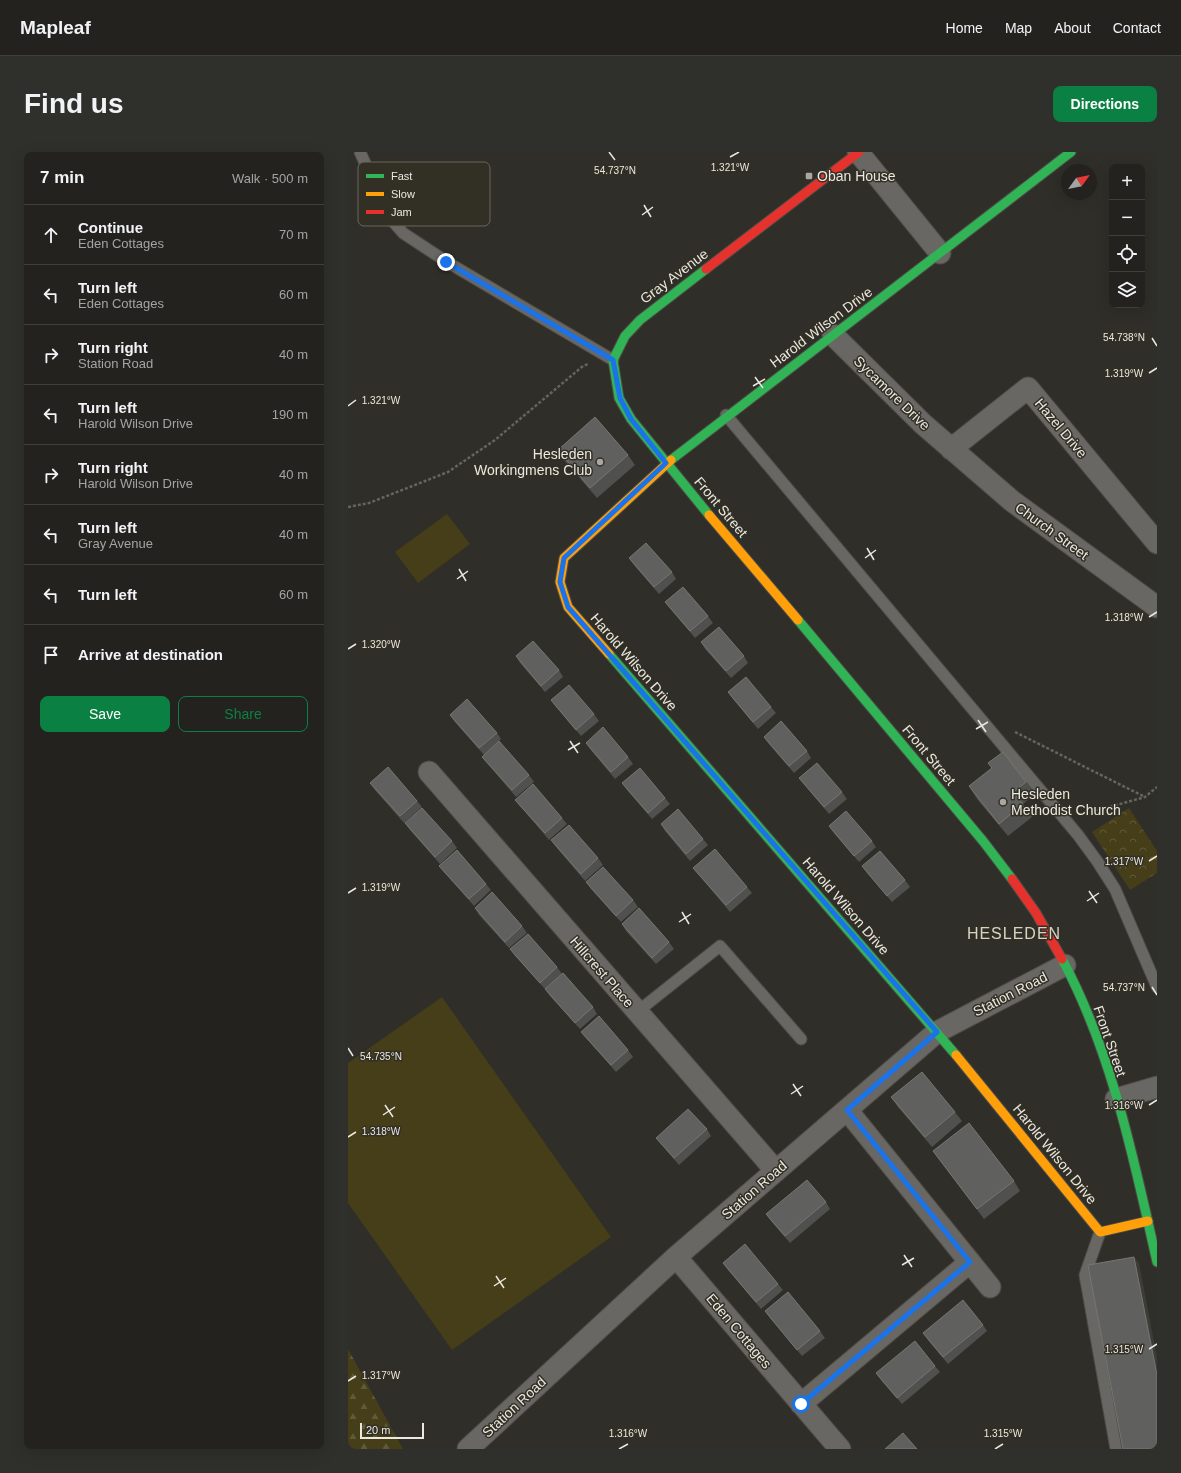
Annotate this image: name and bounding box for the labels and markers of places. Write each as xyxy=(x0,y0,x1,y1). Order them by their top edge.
place label: Oban House xyxy=(817,168,896,184)
marker: Oban House xyxy=(804,171,814,181)
place label: Hesleden Workingmens Club xyxy=(474,446,592,478)
marker: Hesleden Workingmens Club xyxy=(595,457,605,467)
place label: Hesleden Methodist Church xyxy=(1011,786,1121,818)
marker: Hesleden Methodist Church xyxy=(998,797,1008,807)

